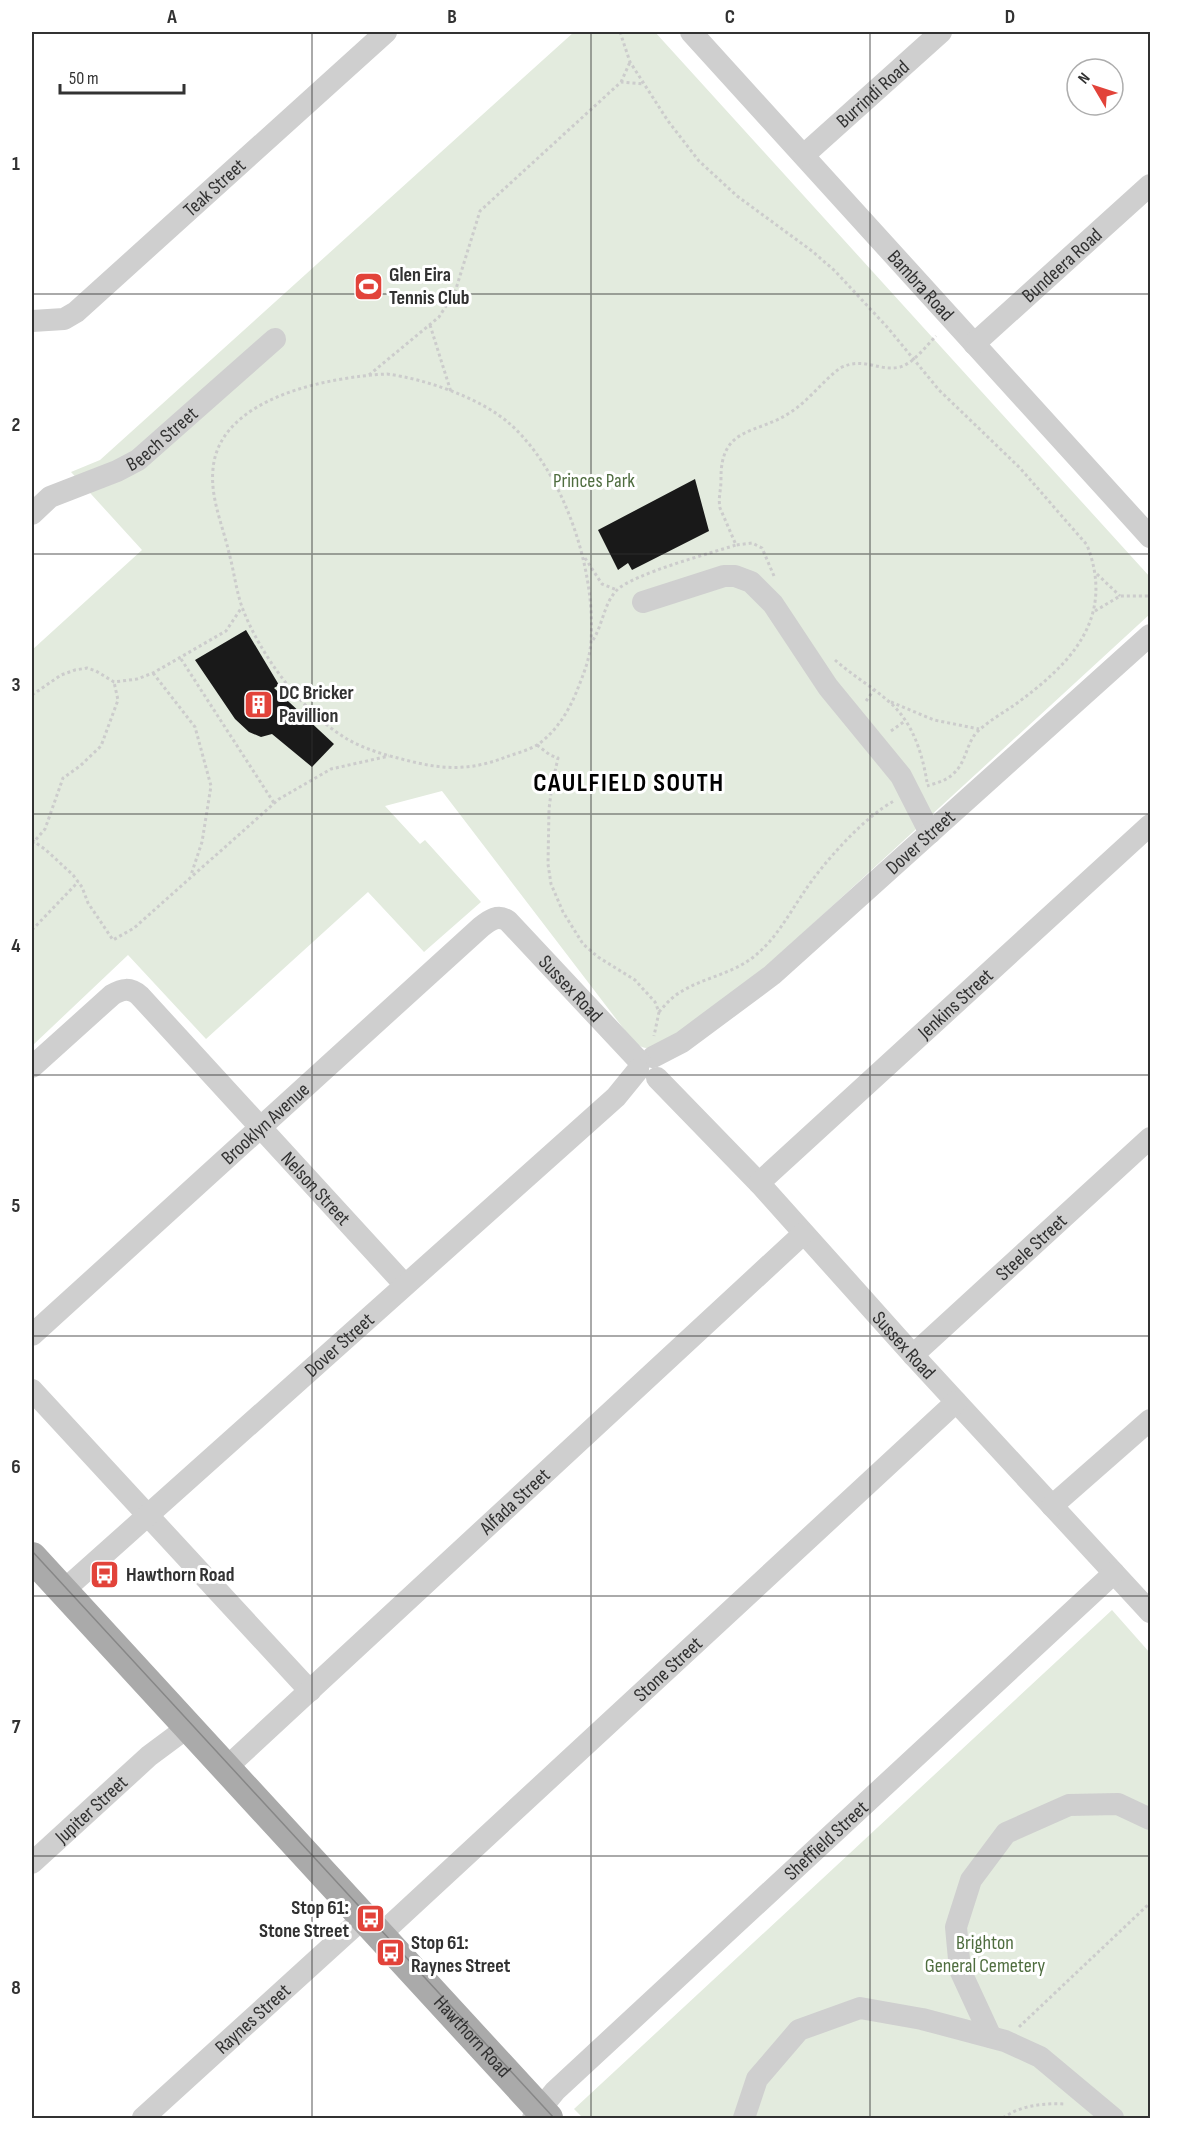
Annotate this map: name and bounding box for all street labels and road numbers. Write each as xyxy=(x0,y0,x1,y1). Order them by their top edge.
street label: Burrindi Road xyxy=(832,55,915,133)
street label: Teak Street xyxy=(179,154,251,222)
street label: Bundeera Road xyxy=(1017,223,1107,308)
street label: Bambra Road xyxy=(882,245,959,326)
street label: Beech Street xyxy=(122,402,203,477)
street label: Dover Street xyxy=(881,805,960,880)
street label: Sussex Road xyxy=(533,950,607,1027)
street label: Jenkins Street xyxy=(913,964,998,1045)
street label: Brooklyn Avenue xyxy=(217,1078,315,1170)
street label: Nelson Street xyxy=(276,1147,355,1231)
street label: Steele Street xyxy=(991,1209,1072,1286)
street label: Sussex Road xyxy=(867,1307,940,1385)
street label: Dover Street xyxy=(300,1308,379,1382)
street label: Alfada Street xyxy=(474,1463,555,1541)
street label: Stone Street xyxy=(629,1632,708,1707)
street label: Jupiter Street xyxy=(50,1771,133,1850)
street label: Sheffield Street xyxy=(779,1796,873,1886)
street label: Raynes Street xyxy=(211,1979,296,2060)
street label: Hawthorn Road xyxy=(428,1991,516,2083)

